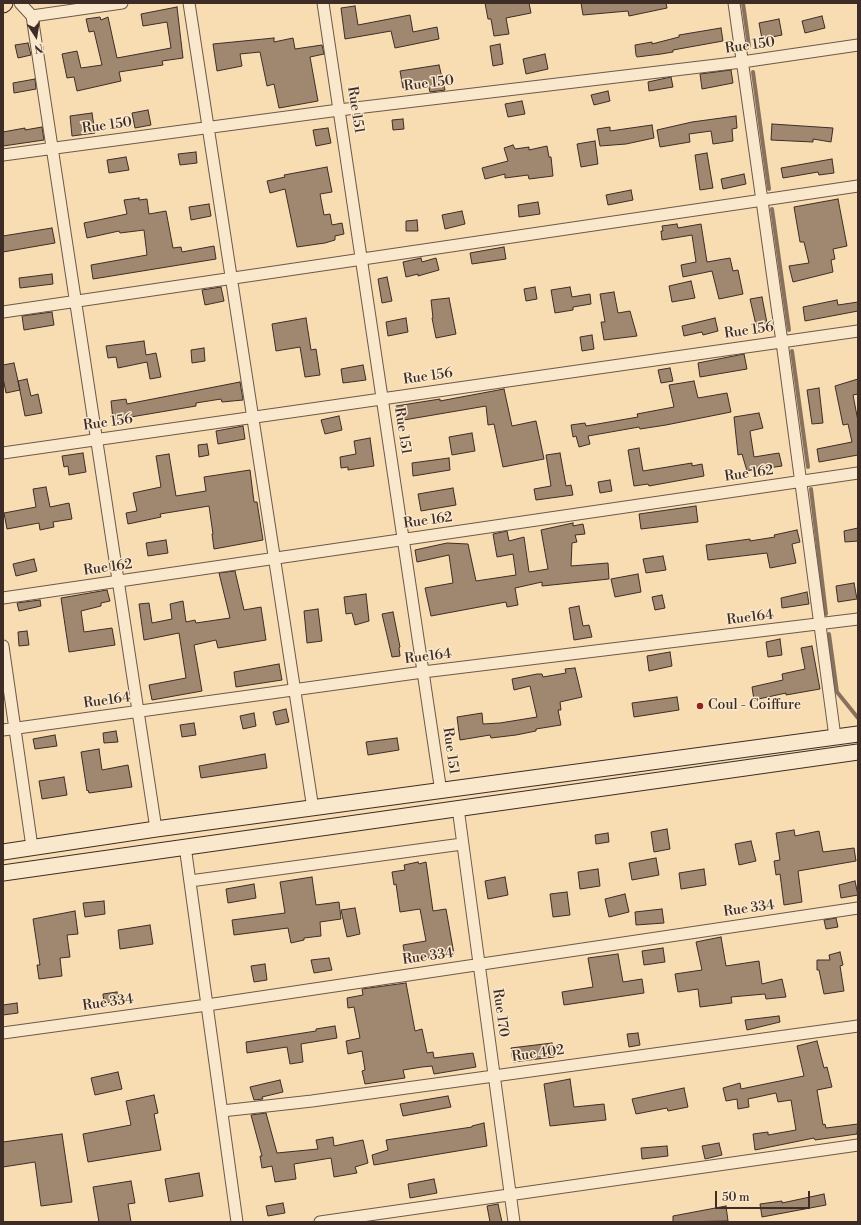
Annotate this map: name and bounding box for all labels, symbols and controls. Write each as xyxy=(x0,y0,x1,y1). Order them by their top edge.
north arrow xyxy=(16,16,56,56)
street label: Rue 150 xyxy=(724,34,776,58)
text: N xyxy=(33,40,44,55)
street label: Rue 150 xyxy=(403,73,455,95)
street label: Rue 151 xyxy=(343,85,367,135)
street label: Rue 150 xyxy=(81,114,133,138)
street label: Rue 156 xyxy=(723,319,775,343)
street label: Rue 156 xyxy=(402,365,454,389)
street label: Rue 151 xyxy=(390,406,414,456)
street label: Rue 156 xyxy=(82,411,134,435)
street label: Rue 162 xyxy=(723,462,775,486)
street label: Rue 162 xyxy=(402,509,454,533)
street label: Rue 162 xyxy=(82,556,134,580)
street label: Rue164 xyxy=(725,607,775,629)
street label: Rue164 xyxy=(403,646,453,668)
street label: Rue164 xyxy=(82,689,132,713)
place label: Coul - Coiffure xyxy=(708,698,801,714)
marker: Coul - Coiffure xyxy=(695,701,705,711)
street label: Rue 151 xyxy=(438,726,462,776)
street label: Rue 334 xyxy=(722,897,776,921)
street label: Rue 334 xyxy=(401,945,455,969)
street label: Rue 170 xyxy=(488,988,512,1038)
street label: Rue 334 xyxy=(81,991,135,1015)
street label: Rue 402 xyxy=(511,1042,565,1066)
scale bar xyxy=(717,1183,812,1209)
text: 50 m xyxy=(722,1190,750,1205)

